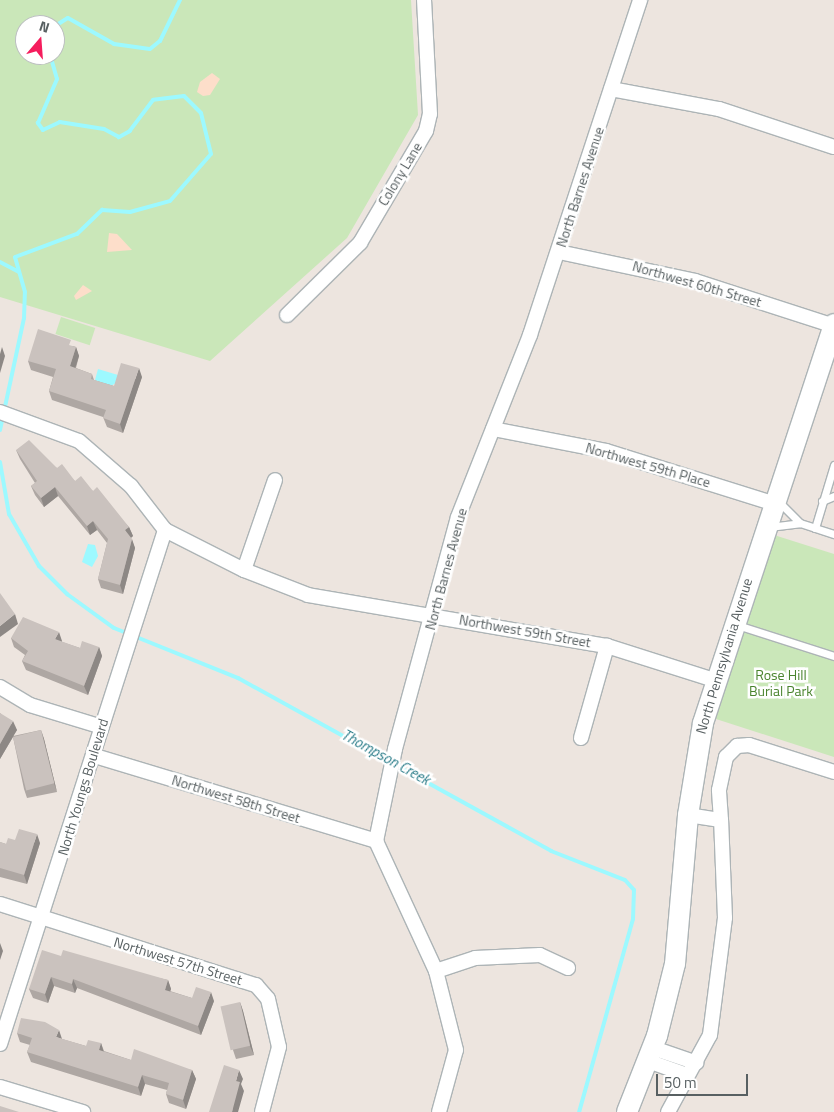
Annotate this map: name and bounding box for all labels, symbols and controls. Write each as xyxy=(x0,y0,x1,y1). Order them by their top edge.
north arrow xyxy=(15,15,65,65)
text: N xyxy=(37,15,52,38)
street label: North Barnes Avenue xyxy=(553,125,607,249)
street label: Colony Lane xyxy=(374,139,426,209)
street label: Northwest 60th Street xyxy=(631,258,763,310)
street label: Northwest 59th Place xyxy=(584,439,712,491)
street label: North Barnes Avenue xyxy=(422,506,470,632)
street label: North Pennsylvania Avenue xyxy=(692,576,756,736)
street label: Northwest 59th Street xyxy=(458,611,592,651)
park label: Rose Hill Burial Park xyxy=(749,667,813,700)
street label: North Youngs Boulevard xyxy=(54,717,112,857)
water label: Thompson Creek xyxy=(339,725,433,789)
street label: Northwest 58th Street xyxy=(170,771,302,827)
street label: Northwest 57th Street xyxy=(112,933,244,989)
scale bar xyxy=(659,1064,752,1096)
text: 50 m xyxy=(664,1071,697,1094)

